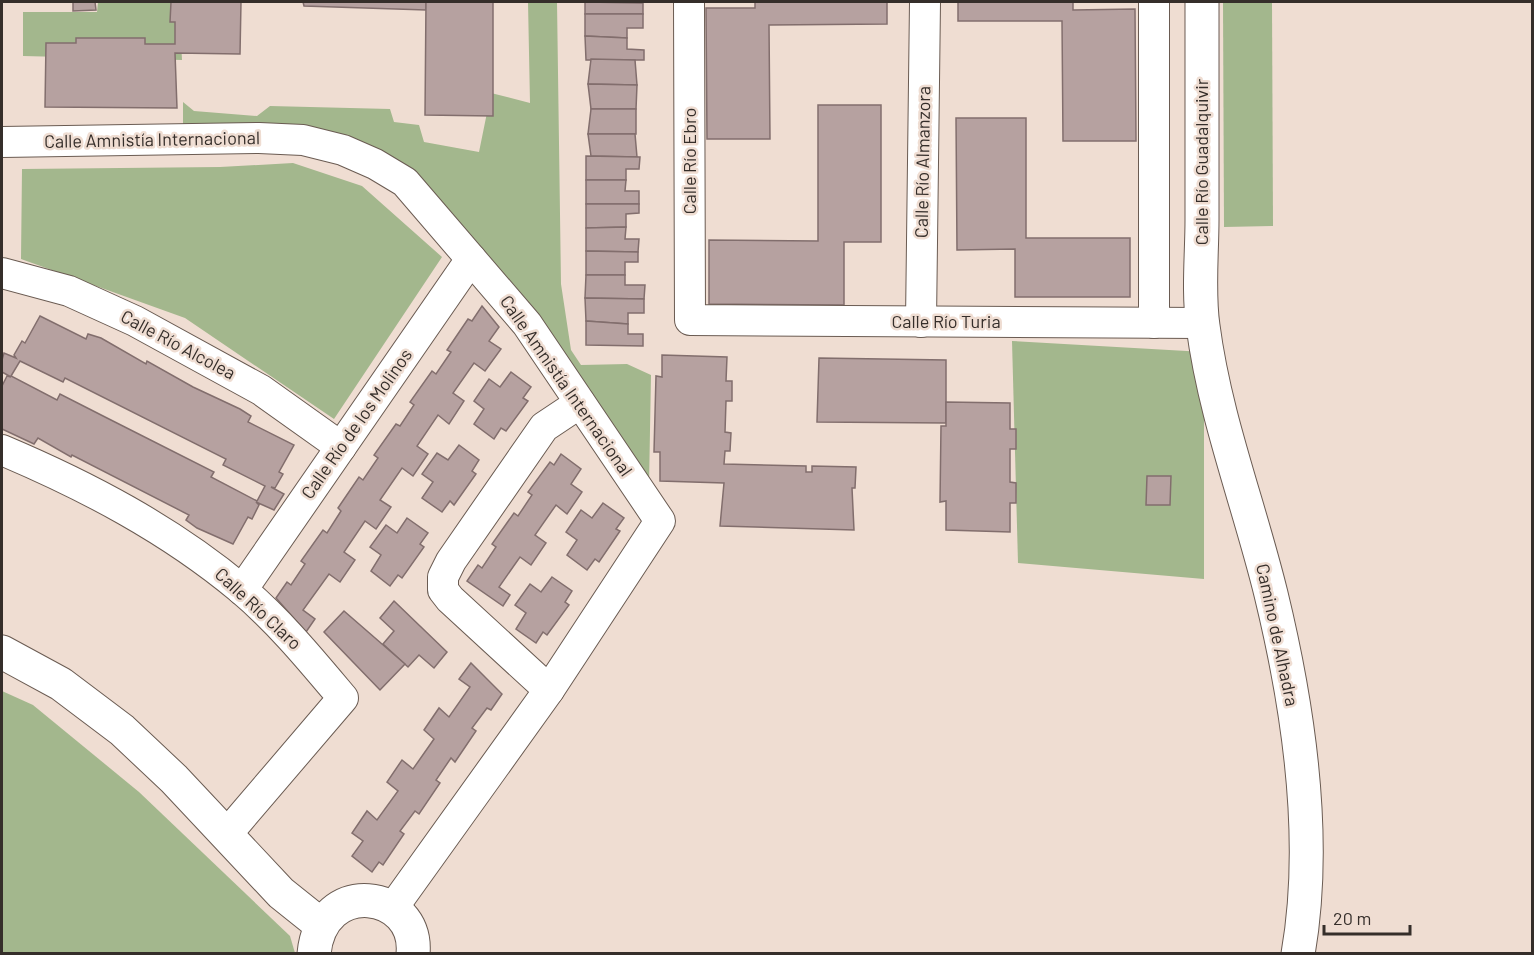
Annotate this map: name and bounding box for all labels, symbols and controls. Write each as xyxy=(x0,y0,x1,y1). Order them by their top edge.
street label: Calle Río Guadalquivir xyxy=(1190,78,1212,245)
street label: Calle Río Almanzora xyxy=(910,86,934,238)
street label: Calle Río Ebro xyxy=(678,108,700,214)
street label: Calle Amnistía Internacional xyxy=(44,126,260,152)
street label: Calle Amnistía Internacional xyxy=(496,291,638,480)
street label: Calle Río Alcolea xyxy=(117,305,240,384)
street label: Calle Río Turia xyxy=(891,310,1001,332)
street label: Calle Río de los Molinos xyxy=(296,344,416,503)
street label: Camino de Alhadra xyxy=(1252,562,1304,708)
street label: Calle Río Claro xyxy=(211,563,306,654)
scale bar xyxy=(1324,898,1410,936)
text: 20 m xyxy=(1333,907,1371,929)

